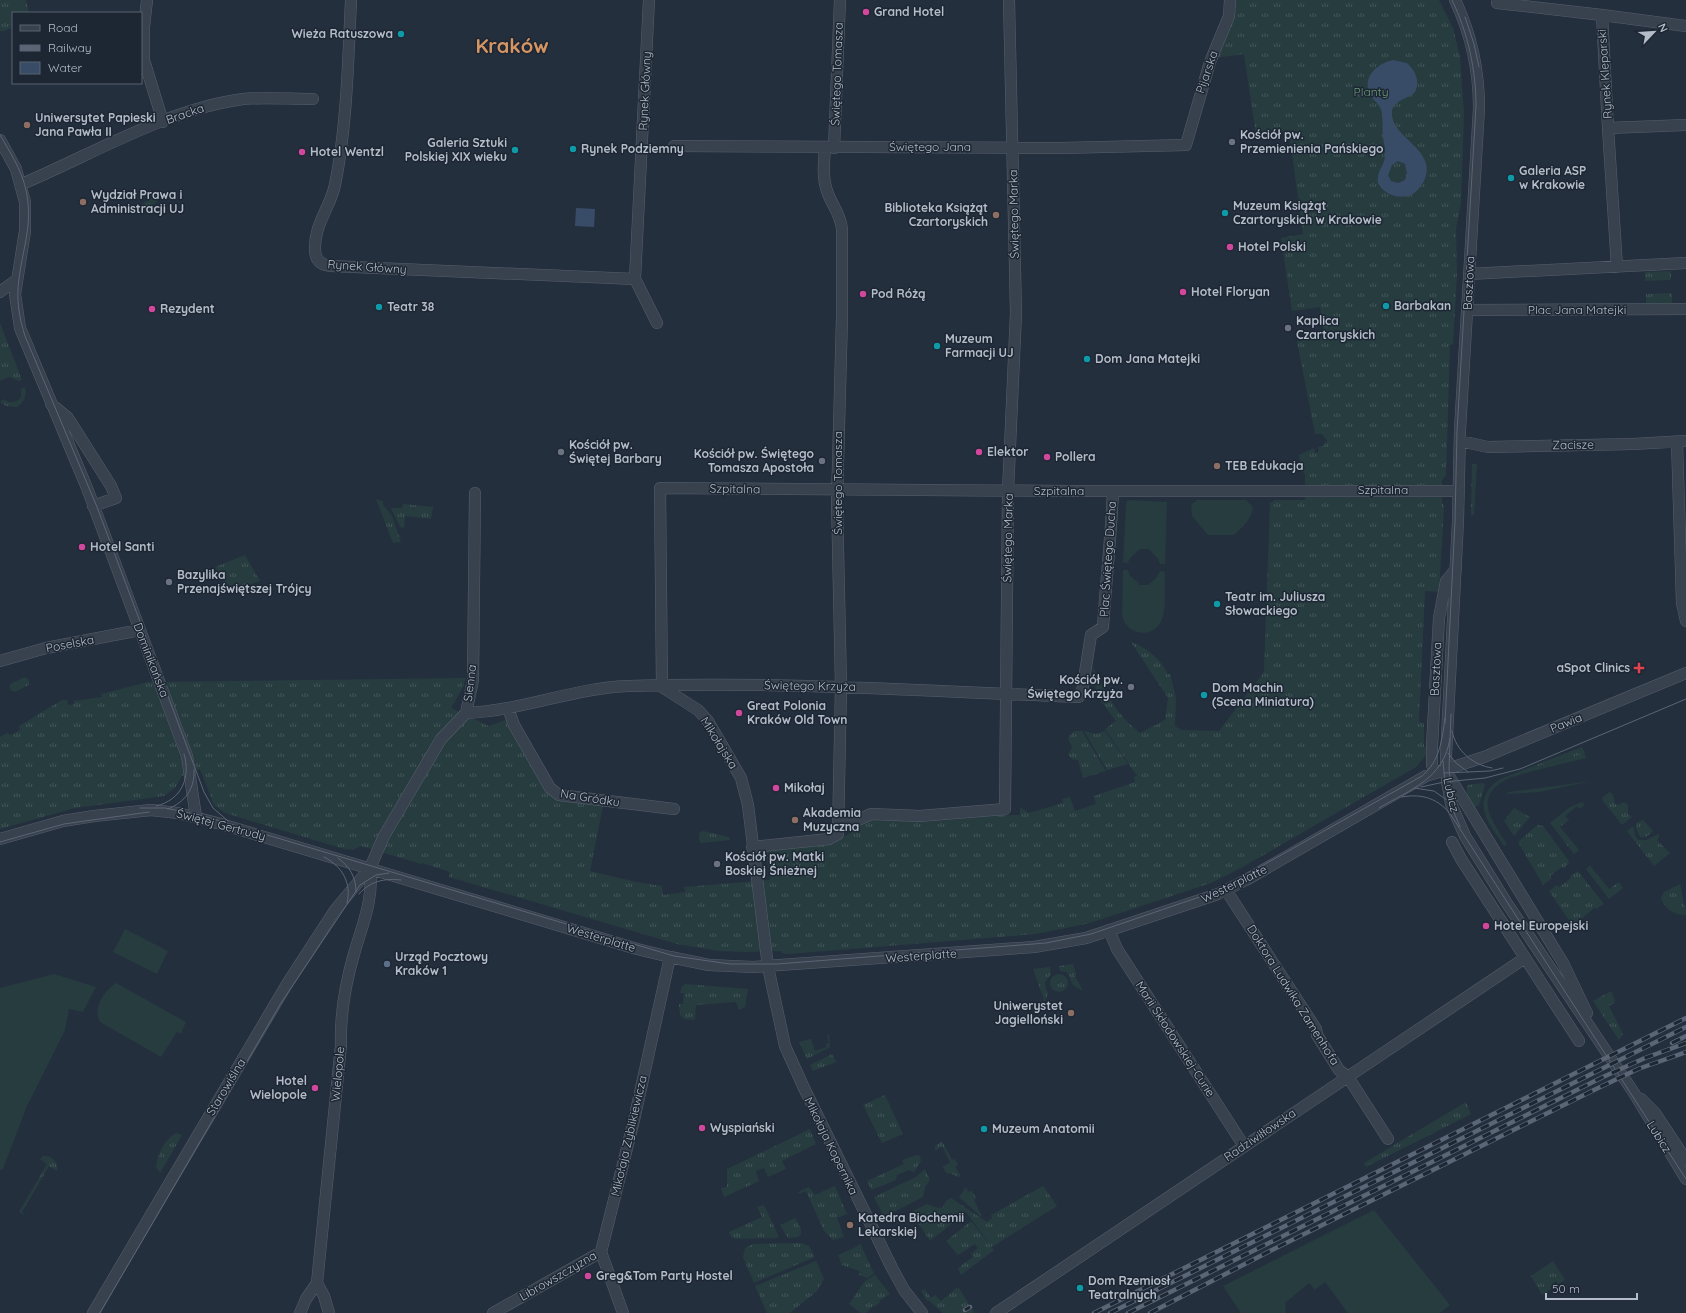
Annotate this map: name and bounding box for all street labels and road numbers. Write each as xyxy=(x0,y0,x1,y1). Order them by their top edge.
street label: Świętego Tomasza xyxy=(827,22,846,126)
street label: Rynek Kleparski xyxy=(1594,29,1615,119)
street label: Pijarska xyxy=(1192,49,1221,95)
street label: Rynek Główny xyxy=(635,51,654,131)
street label: Bracka xyxy=(164,100,206,127)
street label: Świętego Jana xyxy=(889,139,971,154)
street label: Świętego Marka xyxy=(1005,169,1022,259)
street label: Rynek Główny xyxy=(327,256,407,277)
street label: Basztowa xyxy=(1460,256,1477,310)
street label: Plac Jana Matejki xyxy=(1528,302,1626,317)
street label: Świętego Tomasza xyxy=(830,431,845,535)
street label: Zacisze xyxy=(1552,437,1594,452)
street label: Szpitalna xyxy=(710,481,760,496)
street label: Szpitalna xyxy=(1358,482,1408,497)
street label: Szpitalna xyxy=(1034,483,1084,498)
street label: Świętego Marka xyxy=(999,493,1016,583)
street label: Plac Świętego Ducha xyxy=(1096,501,1119,617)
street label: Dominikańska xyxy=(130,620,173,699)
street label: Poselska xyxy=(45,631,95,656)
street label: Basztowa xyxy=(1427,642,1444,696)
street label: Sienna xyxy=(460,664,479,702)
street label: Świętego Krzyża xyxy=(764,677,856,694)
street label: Pawia xyxy=(1548,709,1584,736)
street label: Mikołajska xyxy=(698,714,741,771)
street label: Lubicz xyxy=(1440,776,1463,814)
street label: Na Gródku xyxy=(559,785,621,810)
street label: Świętej Gertrudy xyxy=(175,805,267,844)
street label: Westerplatte xyxy=(1198,861,1269,906)
street label: Westerplatte xyxy=(565,920,638,955)
street label: Doktora Ludwika Zamenhofa xyxy=(1244,922,1343,1068)
street label: Westerplatte xyxy=(885,946,957,965)
street label: Marii Skłodowskiej-Curie xyxy=(1132,978,1219,1100)
street label: Wielopole xyxy=(328,1046,347,1102)
street label: Starowiślna xyxy=(203,1055,248,1118)
street label: Mikołaja Zyblikiewicza xyxy=(607,1074,650,1198)
street label: Mikołaja Kopernika xyxy=(801,1095,862,1197)
street label: Radziwiłłowska xyxy=(1221,1105,1299,1164)
street label: Lubicz xyxy=(1644,1118,1675,1156)
street label: Librowszczyzna xyxy=(516,1247,599,1304)

